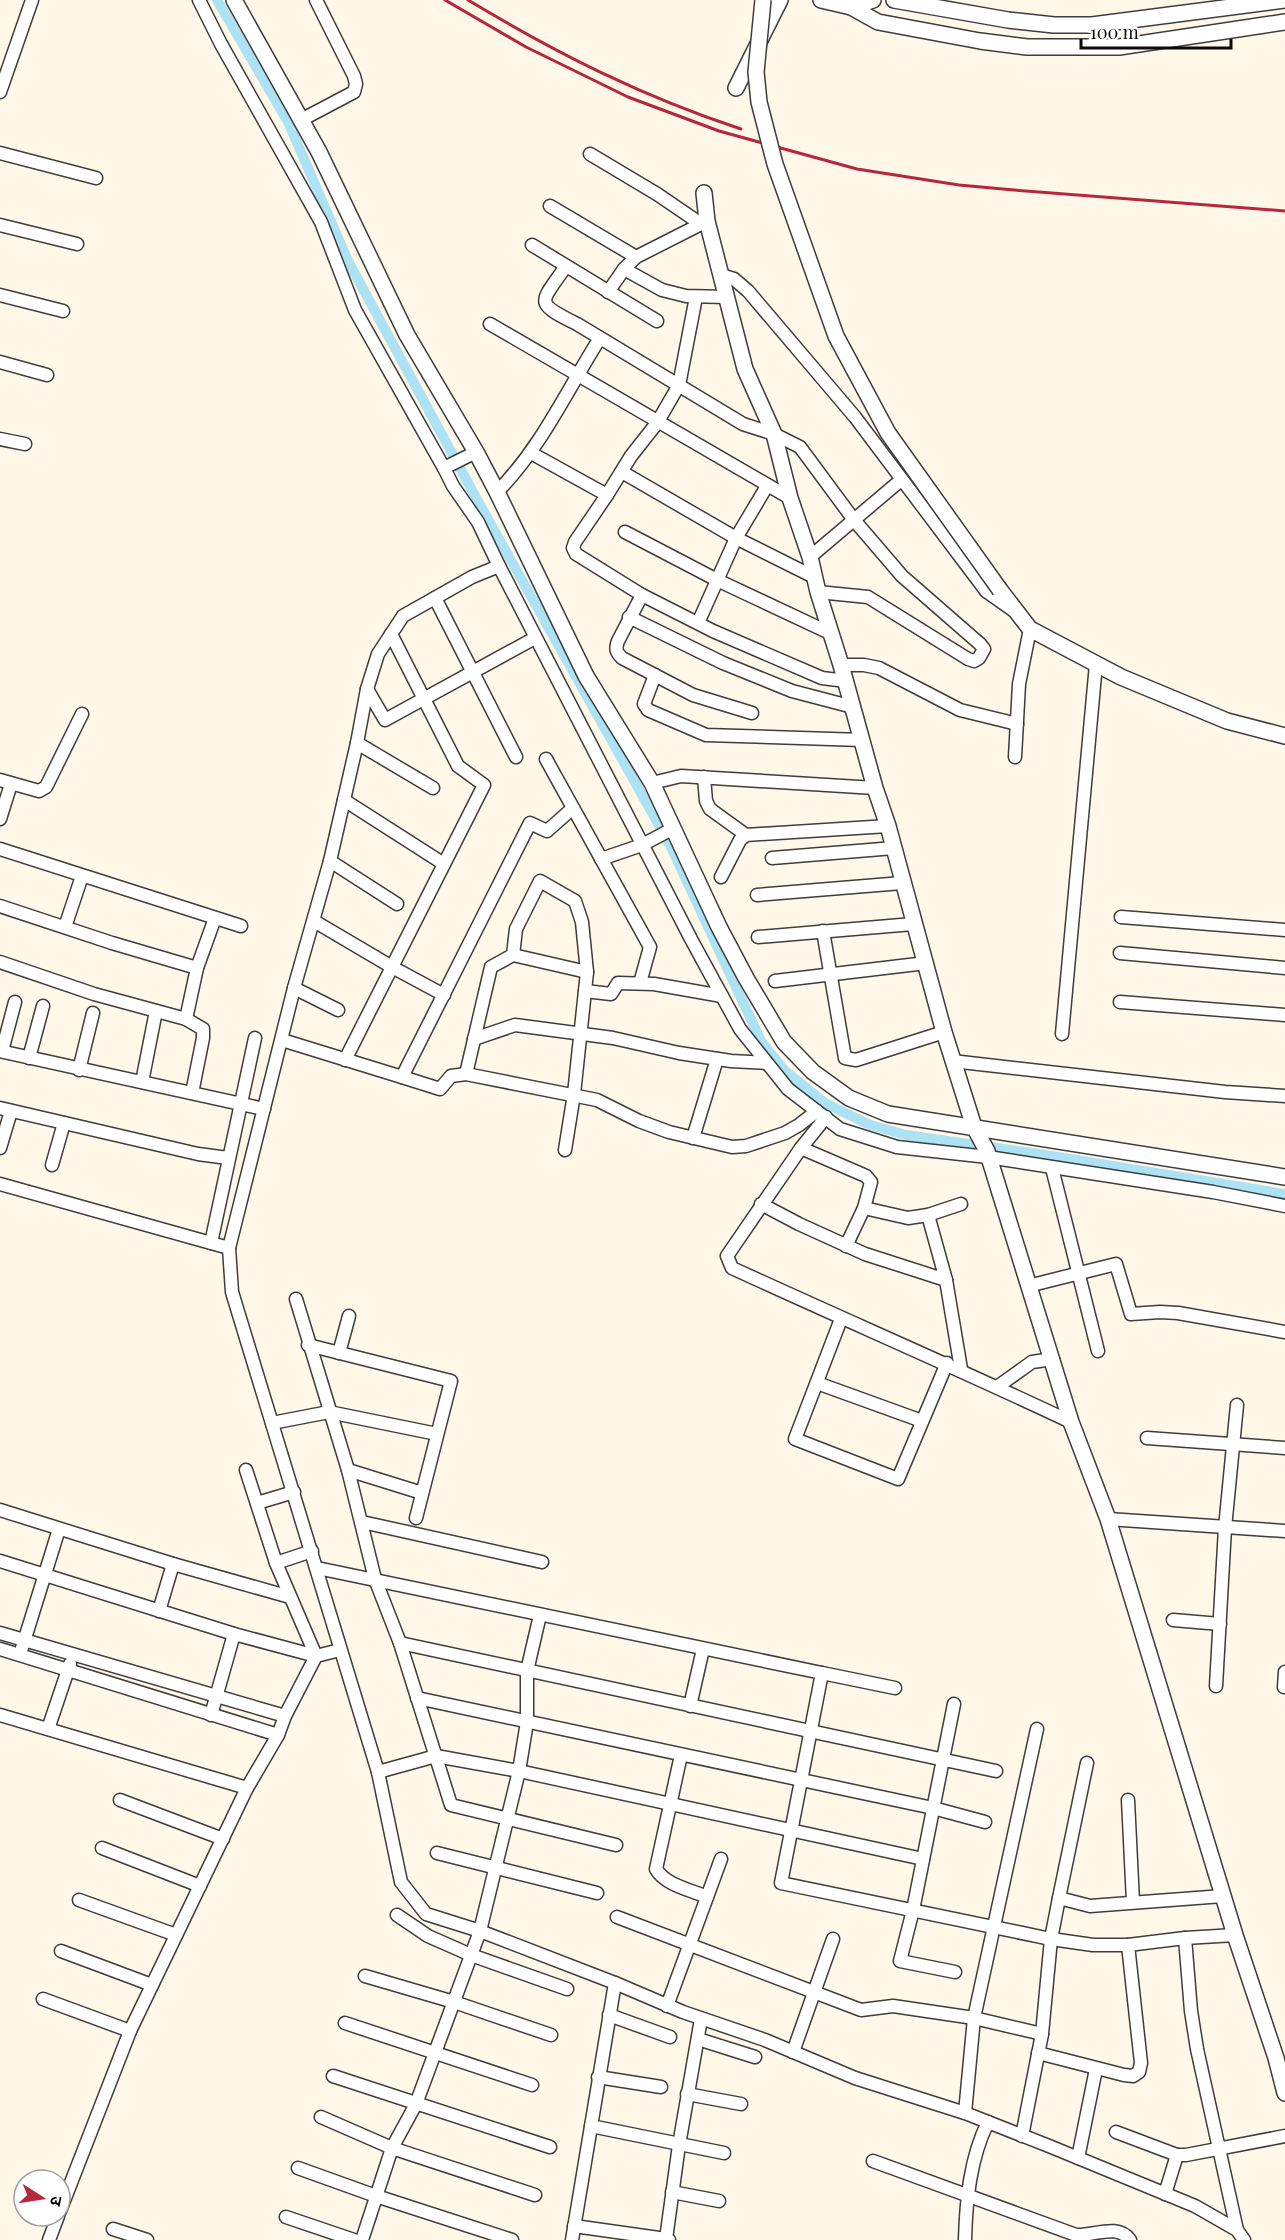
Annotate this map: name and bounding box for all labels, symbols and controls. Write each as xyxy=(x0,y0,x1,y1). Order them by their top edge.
scale bar xyxy=(1081,12,1231,50)
text: 100 m xyxy=(1090,20,1139,44)
north arrow xyxy=(12,2168,72,2228)
text: उ xyxy=(46,2194,68,2209)

